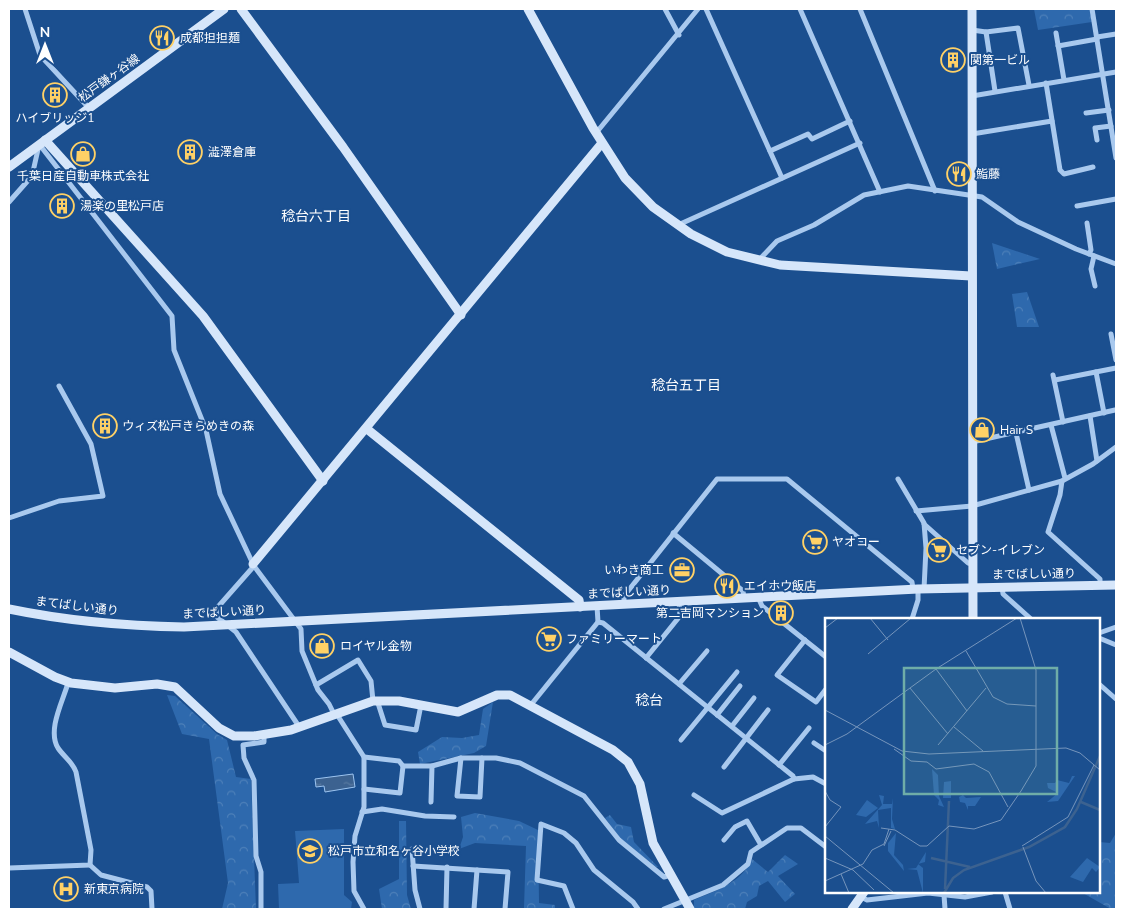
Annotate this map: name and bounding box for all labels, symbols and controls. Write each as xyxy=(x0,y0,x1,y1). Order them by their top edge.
north arrow xyxy=(20,20,70,70)
text: N xyxy=(40,23,50,42)
restaurant icon: 成都担担麺 xyxy=(149,25,175,51)
place label: 成都担担麺 xyxy=(180,30,240,46)
building icon: 関第一ビル xyxy=(940,47,966,73)
street label: 松戸鎌ヶ谷線 xyxy=(75,50,143,106)
place label: 関第一ビル xyxy=(970,52,1030,68)
building icon: ハイブリッジ1 xyxy=(42,82,68,108)
place label: ハイブリッジ1 xyxy=(16,110,94,126)
building icon: 澁澤倉庫 xyxy=(177,139,203,165)
shop icon: 千葉日産自動車株式会社 xyxy=(70,141,96,167)
place label: 澁澤倉庫 xyxy=(208,144,256,160)
restaurant icon: 鮨藤 xyxy=(946,161,972,187)
place label: 鮨藤 xyxy=(976,166,1000,182)
place label: 千葉日産自動車株式会社 xyxy=(17,168,149,184)
building icon: 湯楽の里松戸店 xyxy=(49,193,75,219)
place label: 湯楽の里松戸店 xyxy=(80,198,164,214)
district label: 稔台六丁目 xyxy=(281,207,351,226)
district label: 稔台五丁目 xyxy=(651,376,721,395)
building icon: ウィズ松戸きらめきの森 xyxy=(92,413,118,439)
shop icon: Hair S xyxy=(969,417,995,443)
place label: ウィズ松戸きらめきの森 xyxy=(122,418,254,434)
place label: Hair S xyxy=(1000,422,1033,438)
supermarket icon: ヤオコー xyxy=(802,529,828,555)
place label: ヤオコー xyxy=(832,534,880,550)
supermarket icon: セブン-イレブン xyxy=(926,537,952,563)
place label: セブン-イレブン xyxy=(956,542,1045,558)
office icon: いわき商工 xyxy=(669,557,695,583)
place label: いわき商工 xyxy=(604,562,664,578)
street label: までばしい通り xyxy=(992,565,1076,583)
restaurant icon: エイホウ飯店 xyxy=(714,573,740,599)
place label: エイホウ飯店 xyxy=(744,578,816,594)
street label: までばしい通り xyxy=(587,582,671,602)
street label: まてばしい通り xyxy=(34,593,120,619)
building icon: 第二吉岡マンション xyxy=(768,600,794,626)
street label: までばしい通り xyxy=(182,602,266,622)
place label: 第二吉岡マンション xyxy=(656,605,764,621)
inset map xyxy=(825,618,1100,893)
supermarket icon: ファミリーマート xyxy=(536,626,562,652)
place label: ファミリーマート xyxy=(566,631,662,647)
shop icon: ロイヤル金物 xyxy=(309,633,335,659)
place label: ロイヤル金物 xyxy=(340,638,412,654)
district label: 稔台 xyxy=(635,691,663,710)
school or university icon: 松戸市立和名ヶ谷小学校 xyxy=(297,838,323,864)
place label: 松戸市立和名ヶ谷小学校 xyxy=(328,843,460,859)
hospital icon: 新東京病院 xyxy=(53,876,79,902)
place label: 新東京病院 xyxy=(84,881,144,897)

